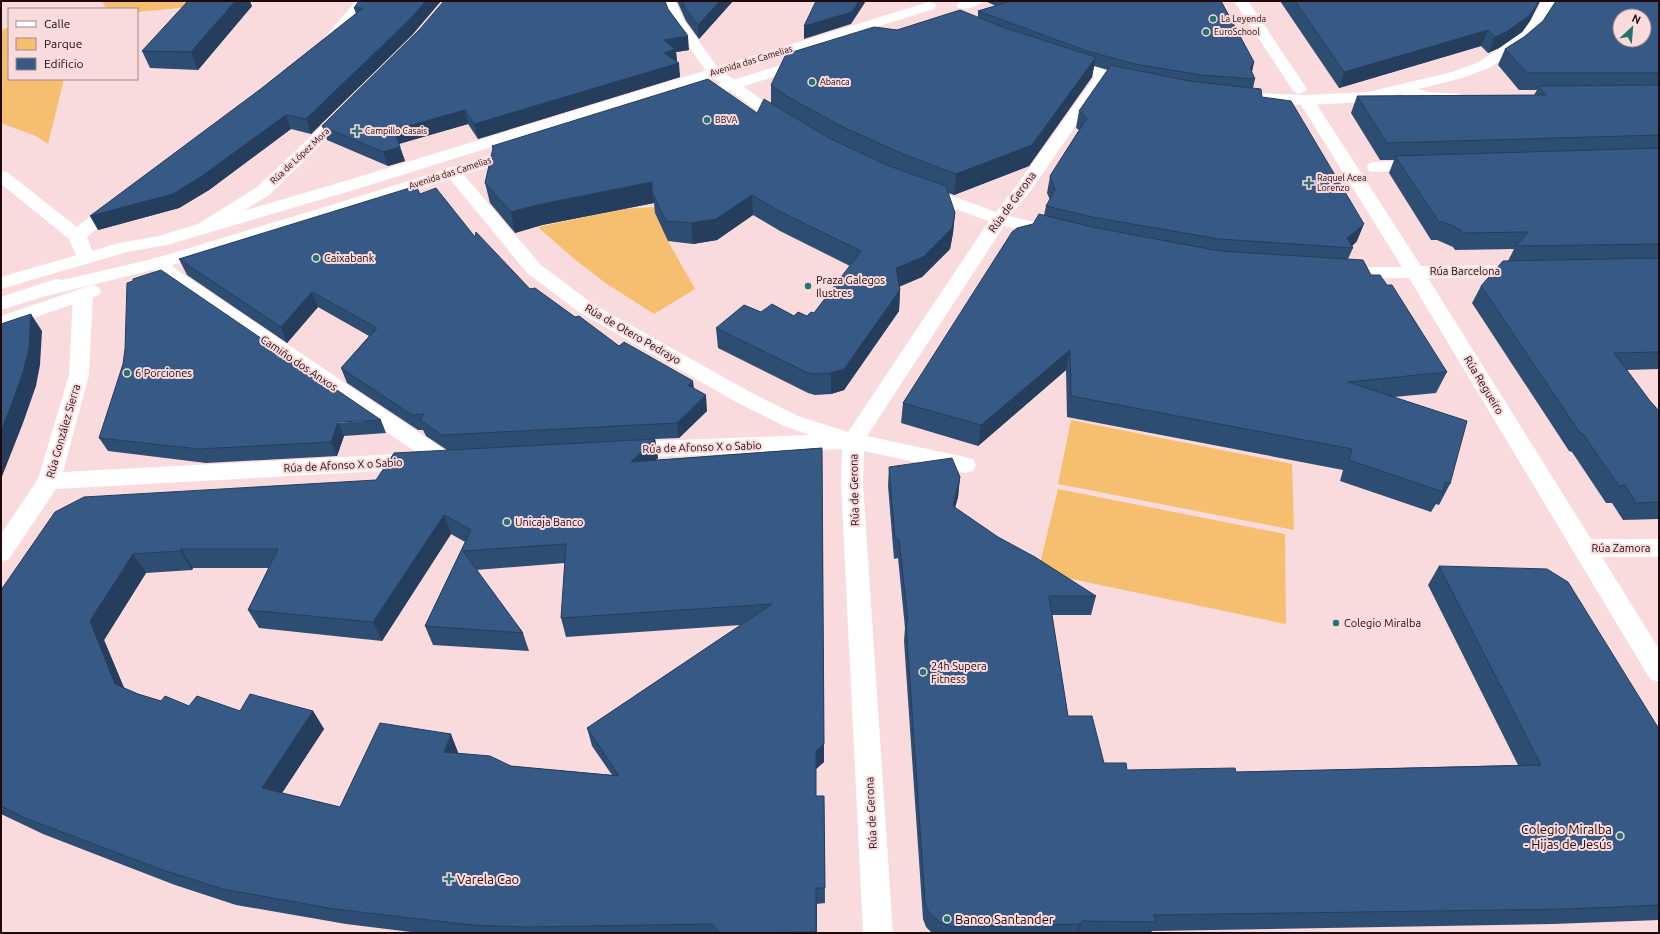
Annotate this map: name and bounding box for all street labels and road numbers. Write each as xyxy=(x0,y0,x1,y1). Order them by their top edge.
street label: Avenida das Camelias xyxy=(708,44,794,78)
street label: Rúa de López Mora xyxy=(268,126,332,186)
street label: Avenida das Camelias xyxy=(407,155,493,191)
street label: Rúa de Gerona xyxy=(986,169,1038,235)
street label: Rúa Barcelona xyxy=(1430,265,1500,277)
street label: Rúa de Otero Pedrayo xyxy=(583,302,683,366)
street label: Camiño dos Anxos xyxy=(258,333,340,393)
street label: Rúa Regueiro xyxy=(1462,354,1506,416)
street label: Rúa González Sierra xyxy=(44,383,82,479)
street label: Rúa de Afonso X o Sabio xyxy=(642,439,762,455)
street label: Rúa de Gerona xyxy=(847,454,861,526)
street label: Rúa de Afonso X o Sabio xyxy=(283,456,403,474)
street label: Rúa Zamora xyxy=(1592,542,1650,554)
street label: Rúa de Gerona xyxy=(863,777,879,849)

